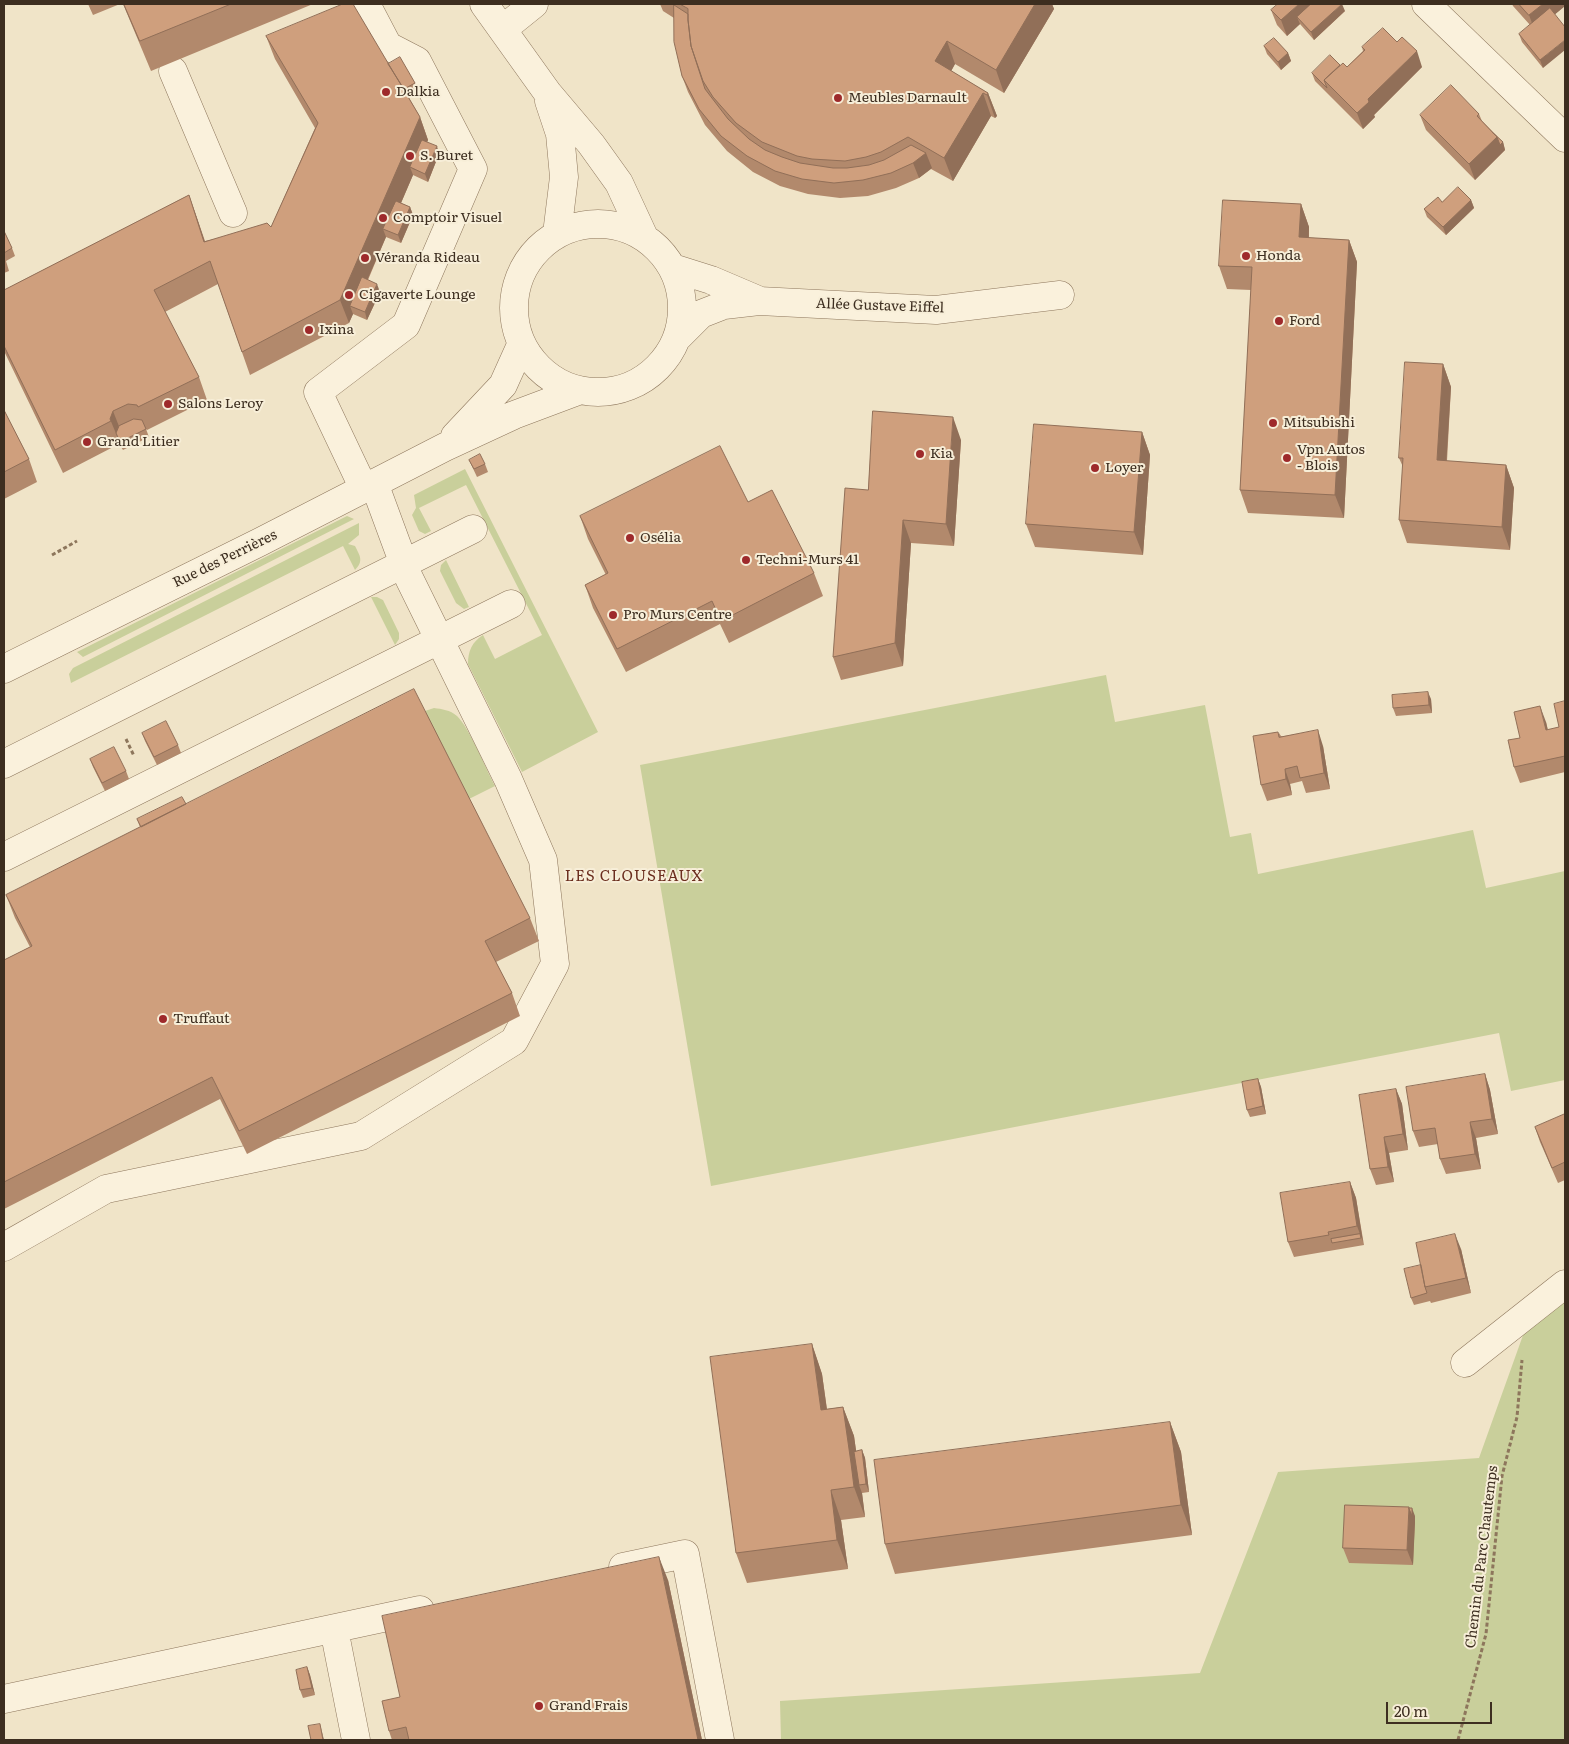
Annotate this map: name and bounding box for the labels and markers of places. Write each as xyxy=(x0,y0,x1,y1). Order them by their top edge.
place label: Dalkia xyxy=(396,84,440,100)
marker: Dalkia xyxy=(380,86,392,98)
place label: Meubles Darnault xyxy=(848,90,967,106)
marker: Meubles Darnault xyxy=(832,92,844,104)
place label: S. Buret xyxy=(420,148,473,164)
marker: S. Buret xyxy=(404,150,416,162)
place label: Comptoir Visuel xyxy=(393,210,502,226)
marker: Comptoir Visuel xyxy=(377,212,389,224)
place label: Honda xyxy=(1256,248,1301,264)
place label: Véranda Rideau xyxy=(375,250,480,266)
marker: Honda xyxy=(1240,250,1252,262)
marker: Véranda Rideau xyxy=(359,252,371,264)
place label: Cigaverte Lounge xyxy=(359,287,475,303)
marker: Cigaverte Lounge xyxy=(343,289,355,301)
place label: Ford xyxy=(1289,313,1320,329)
marker: Ford xyxy=(1273,315,1285,327)
place label: Ixina xyxy=(319,322,354,338)
marker: Ixina xyxy=(303,324,315,336)
place label: Salons Leroy xyxy=(178,396,263,412)
marker: Salons Leroy xyxy=(162,398,174,410)
place label: Mitsubishi xyxy=(1283,415,1355,431)
marker: Mitsubishi xyxy=(1267,417,1279,429)
place label: Grand Litier xyxy=(97,434,179,450)
marker: Grand Litier xyxy=(81,436,93,448)
place label: Vpn Autos - Blois xyxy=(1297,442,1365,474)
place label: Kia xyxy=(930,446,953,462)
marker: Kia xyxy=(914,448,926,460)
marker: Vpn Autos - Blois xyxy=(1281,452,1293,464)
place label: Loyer xyxy=(1105,460,1143,476)
marker: Loyer xyxy=(1089,462,1101,474)
place label: Osélia xyxy=(640,530,681,546)
marker: Osélia xyxy=(624,532,636,544)
place label: Techni-Murs 41 xyxy=(756,552,859,568)
marker: Techni-Murs 41 xyxy=(740,554,752,566)
place label: Pro Murs Centre xyxy=(623,607,732,623)
marker: Pro Murs Centre xyxy=(607,609,619,621)
place label: Truffaut xyxy=(173,1011,230,1027)
marker: Truffaut xyxy=(157,1013,169,1025)
place label: Grand Frais xyxy=(549,1698,628,1714)
marker: Grand Frais xyxy=(533,1700,545,1712)

